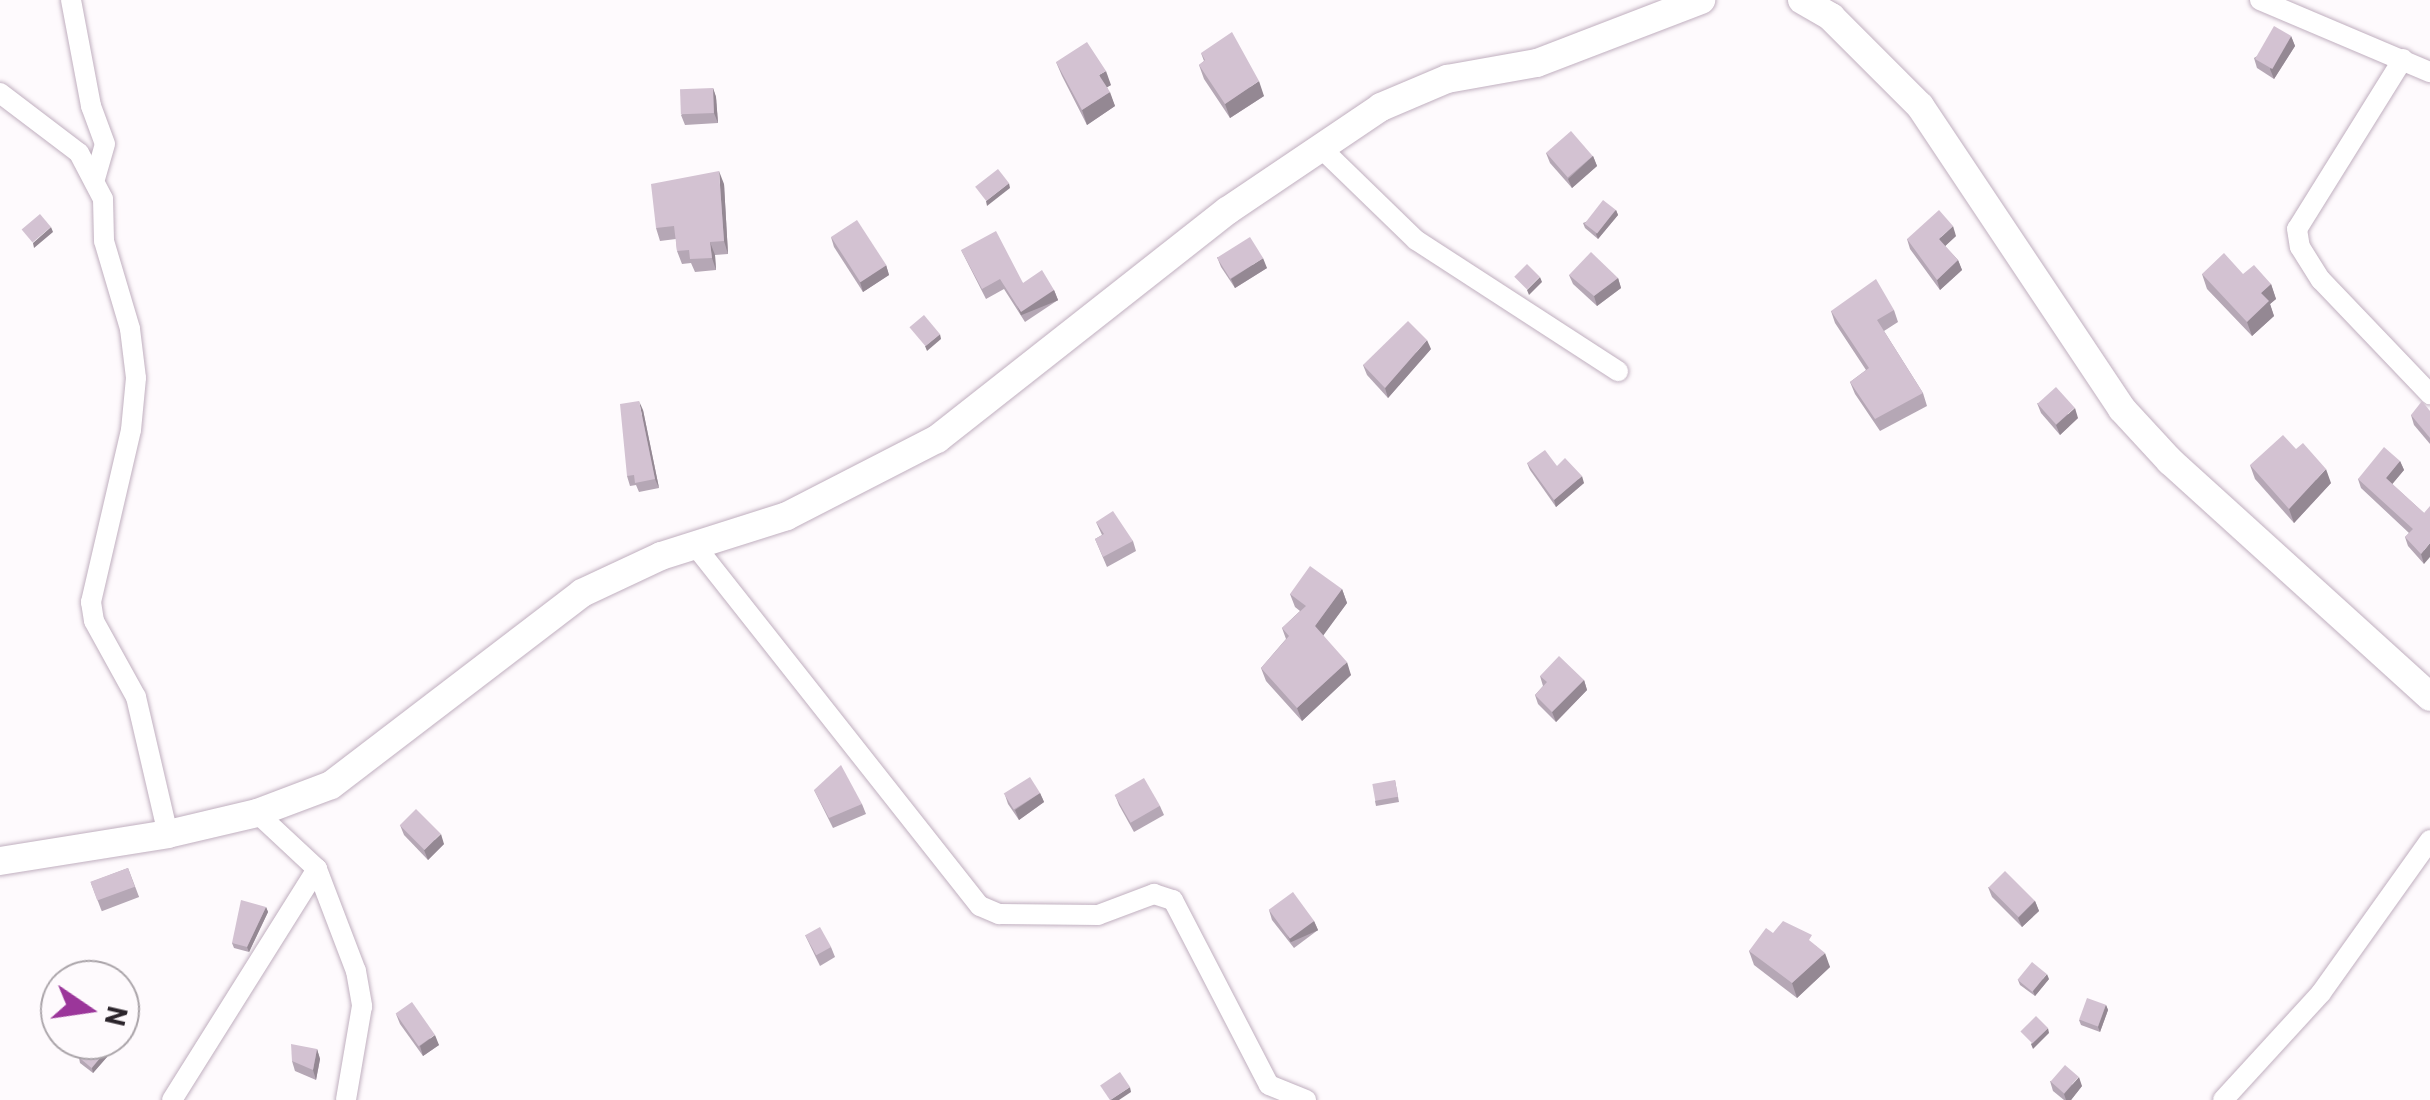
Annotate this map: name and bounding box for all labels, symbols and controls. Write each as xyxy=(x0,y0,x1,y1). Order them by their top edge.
north arrow xyxy=(40,960,140,1060)
text: N xyxy=(99,1003,136,1029)

